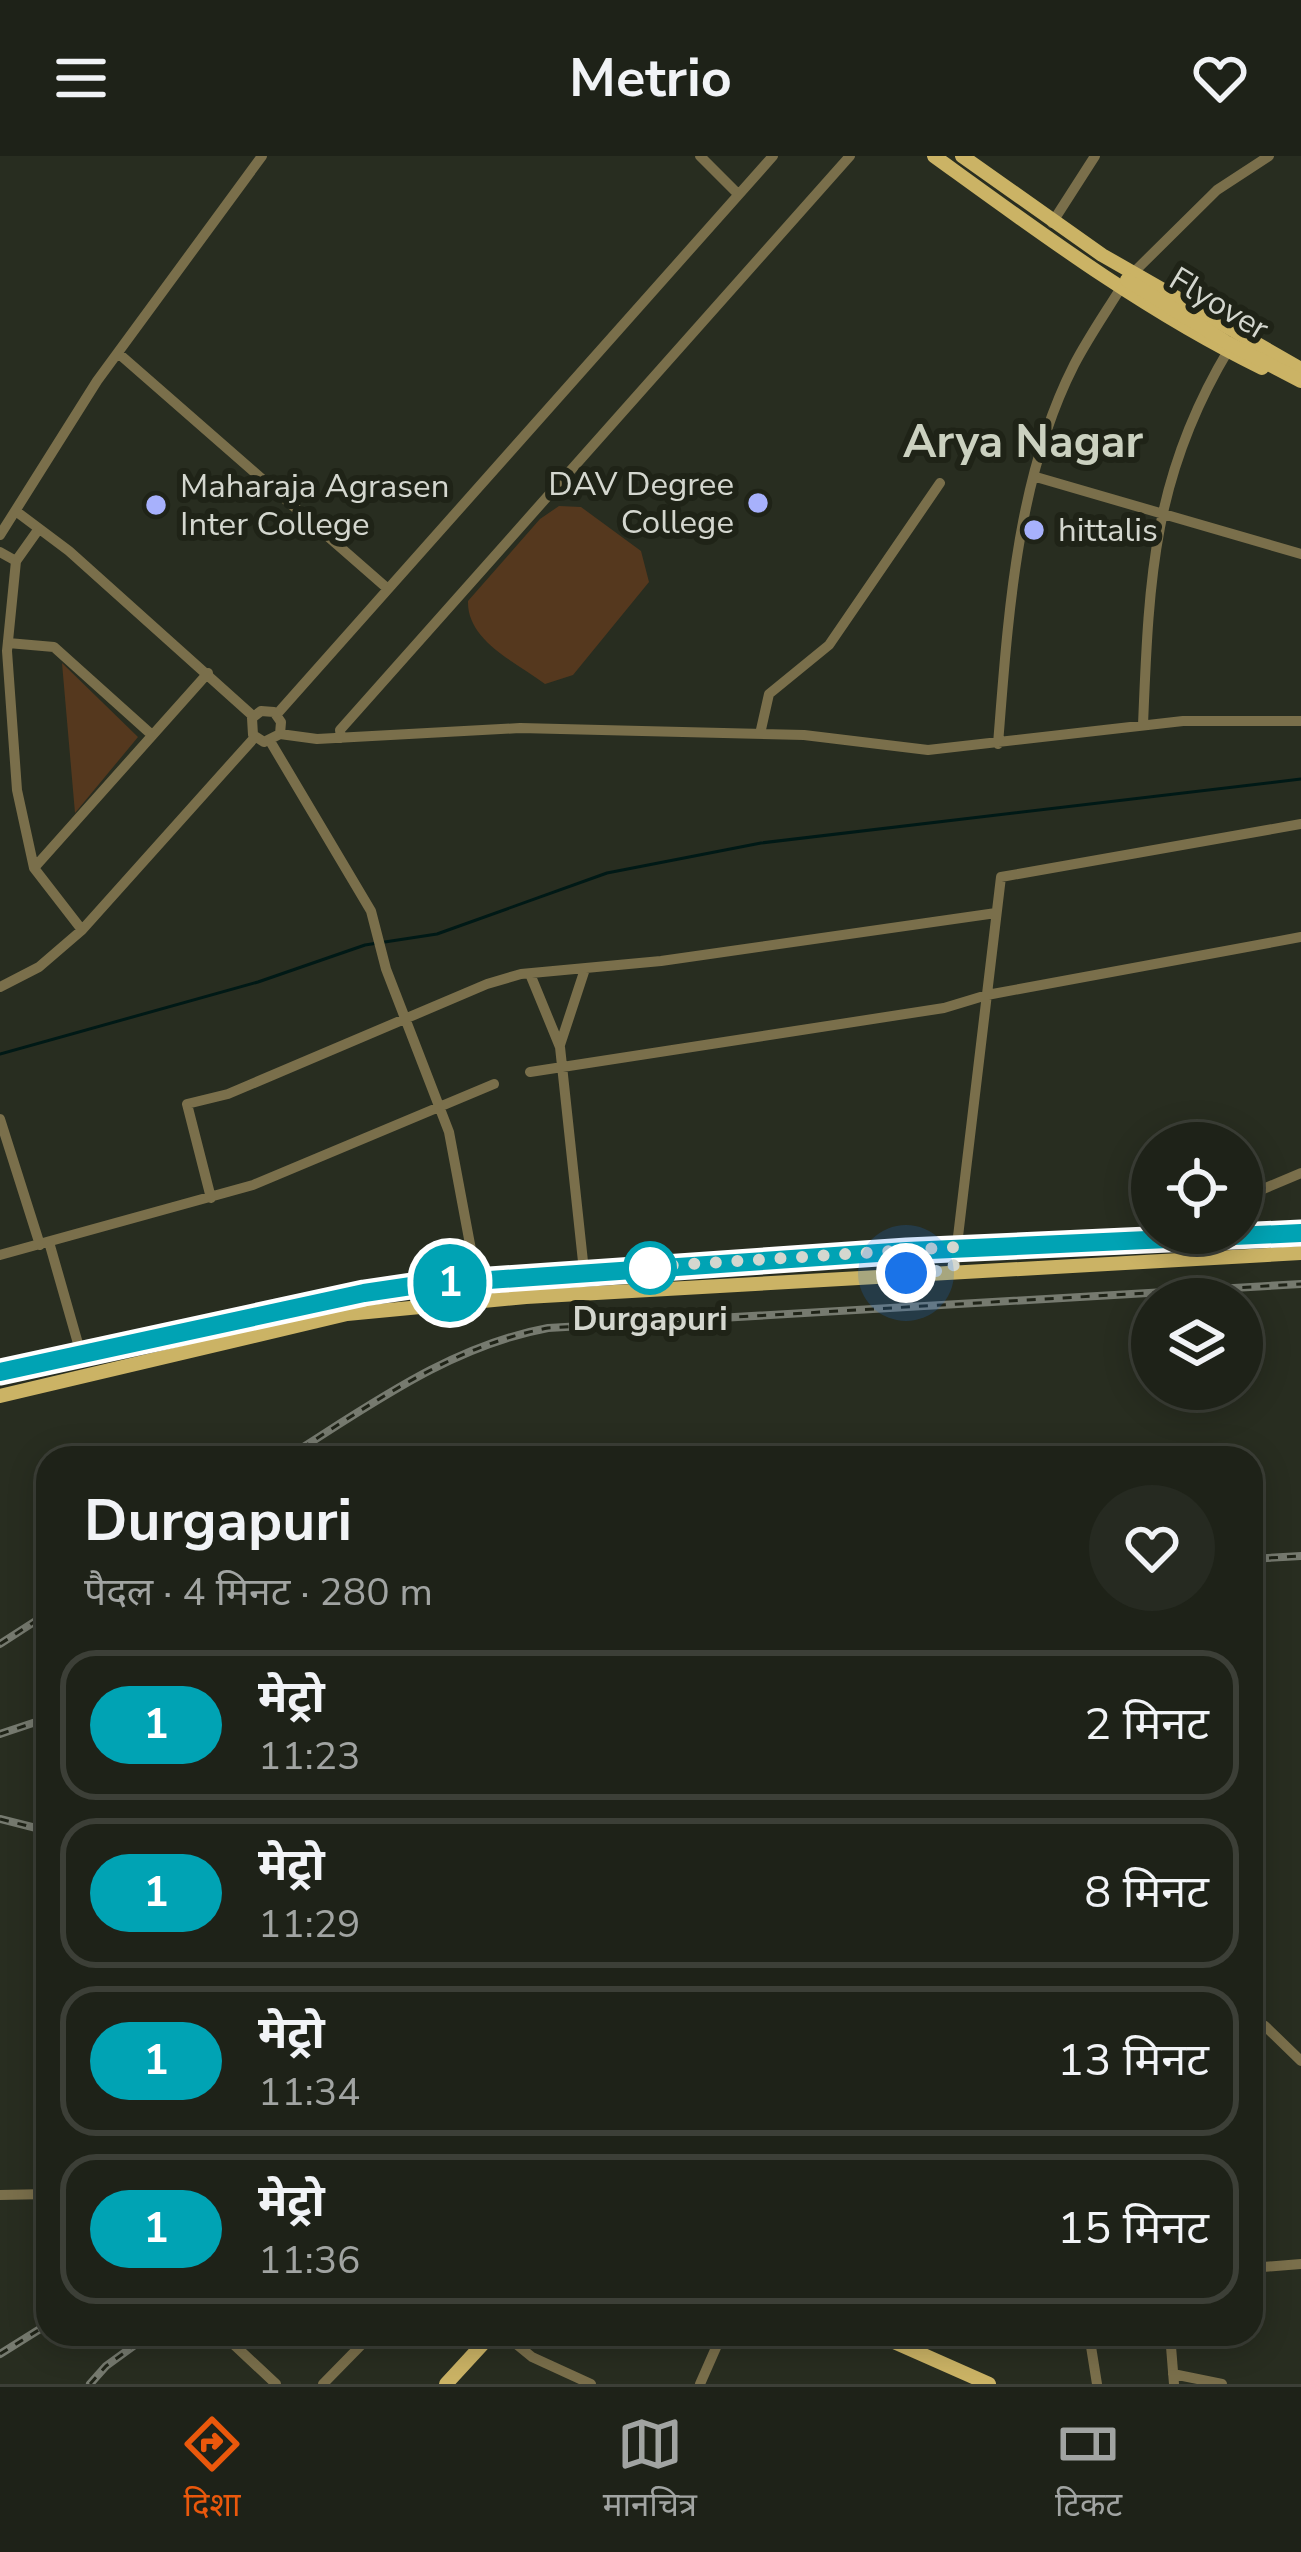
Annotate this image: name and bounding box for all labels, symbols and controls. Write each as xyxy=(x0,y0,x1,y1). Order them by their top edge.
text: Metrio xyxy=(569,41,732,115)
icon: menu xyxy=(48,45,114,111)
icon: heart xyxy=(1187,45,1253,111)
street label: Flyover xyxy=(1161,257,1277,351)
district label: Arya Nagar xyxy=(903,412,1143,473)
place label: DAV Degree College xyxy=(548,462,734,545)
place label: Maharaja Agrasen Inter College xyxy=(180,464,449,547)
marker: DAV Degree College xyxy=(745,490,771,516)
marker: Maharaja Agrasen Inter College xyxy=(143,492,169,518)
place label: hittalis xyxy=(1058,508,1158,553)
marker: hittalis xyxy=(1021,517,1047,543)
map controls xyxy=(1131,1122,1263,1410)
button: locate xyxy=(1131,1122,1263,1254)
marker: Durgapuri xyxy=(625,1243,675,1293)
your location xyxy=(876,1243,936,1303)
line badge: 1 xyxy=(411,1244,489,1322)
text: 1 xyxy=(437,1254,463,1311)
button: layers xyxy=(1131,1278,1263,1410)
place label: Durgapuri xyxy=(572,1297,728,1342)
text: Durgapuri xyxy=(84,1482,352,1560)
button: heart xyxy=(1089,1485,1215,1611)
text: पैदल · 4 मिनट · 280 m xyxy=(84,1566,433,1619)
text: मेट्रो xyxy=(258,1667,325,1728)
text: 2 मिनट xyxy=(1084,1694,1209,1755)
text: 1 xyxy=(143,1696,169,1753)
text: 11:23 xyxy=(258,1730,361,1783)
text: मेट्रो xyxy=(258,1835,325,1896)
text: 8 मिनट xyxy=(1084,1862,1209,1923)
text: 1 xyxy=(143,1864,169,1921)
text: 11:29 xyxy=(258,1898,361,1951)
text: मेट्रो xyxy=(258,2003,325,2064)
text: 13 मिनट xyxy=(1057,2030,1209,2091)
text: 1 xyxy=(143,2032,169,2089)
text: 11:34 xyxy=(258,2066,361,2119)
text: मेट्रो xyxy=(258,2171,325,2232)
text: 15 मिनट xyxy=(1057,2198,1209,2259)
text: 1 xyxy=(143,2200,169,2257)
text: 11:36 xyxy=(258,2234,361,2287)
tab: दिशा xyxy=(179,2411,245,2529)
tab: मानचित्र xyxy=(603,2411,697,2529)
tab: टिकट xyxy=(1055,2411,1122,2529)

